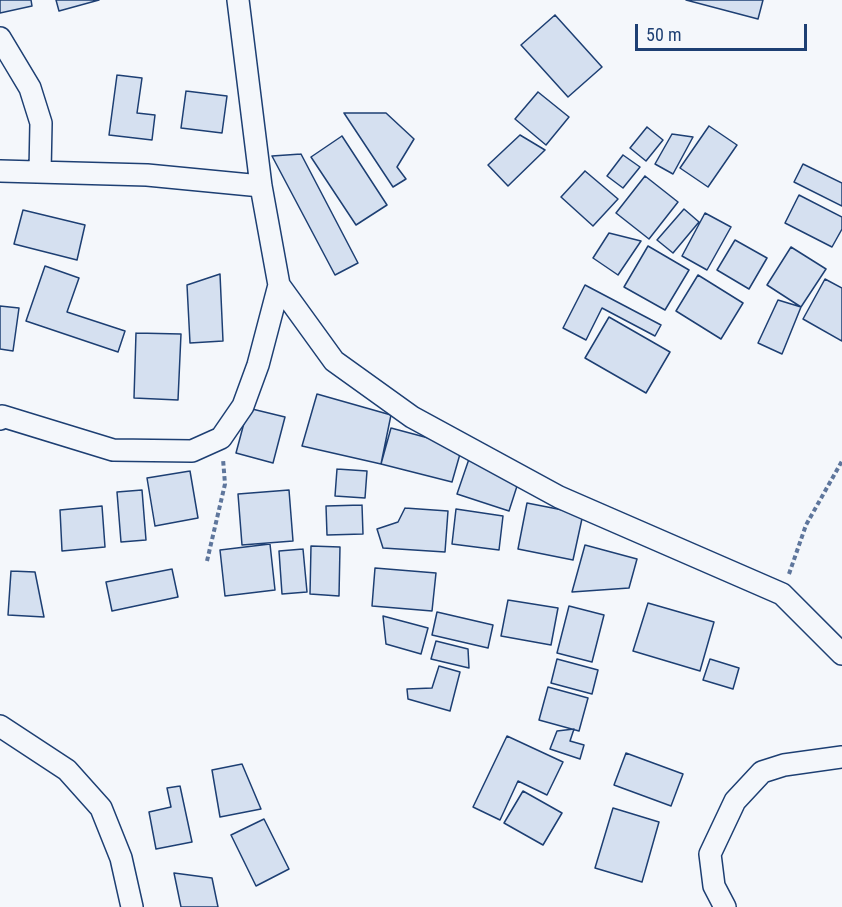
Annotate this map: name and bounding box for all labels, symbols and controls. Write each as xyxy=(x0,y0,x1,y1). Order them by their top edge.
scale bar xyxy=(638,12,810,50)
text: 50 m xyxy=(646,24,681,45)

